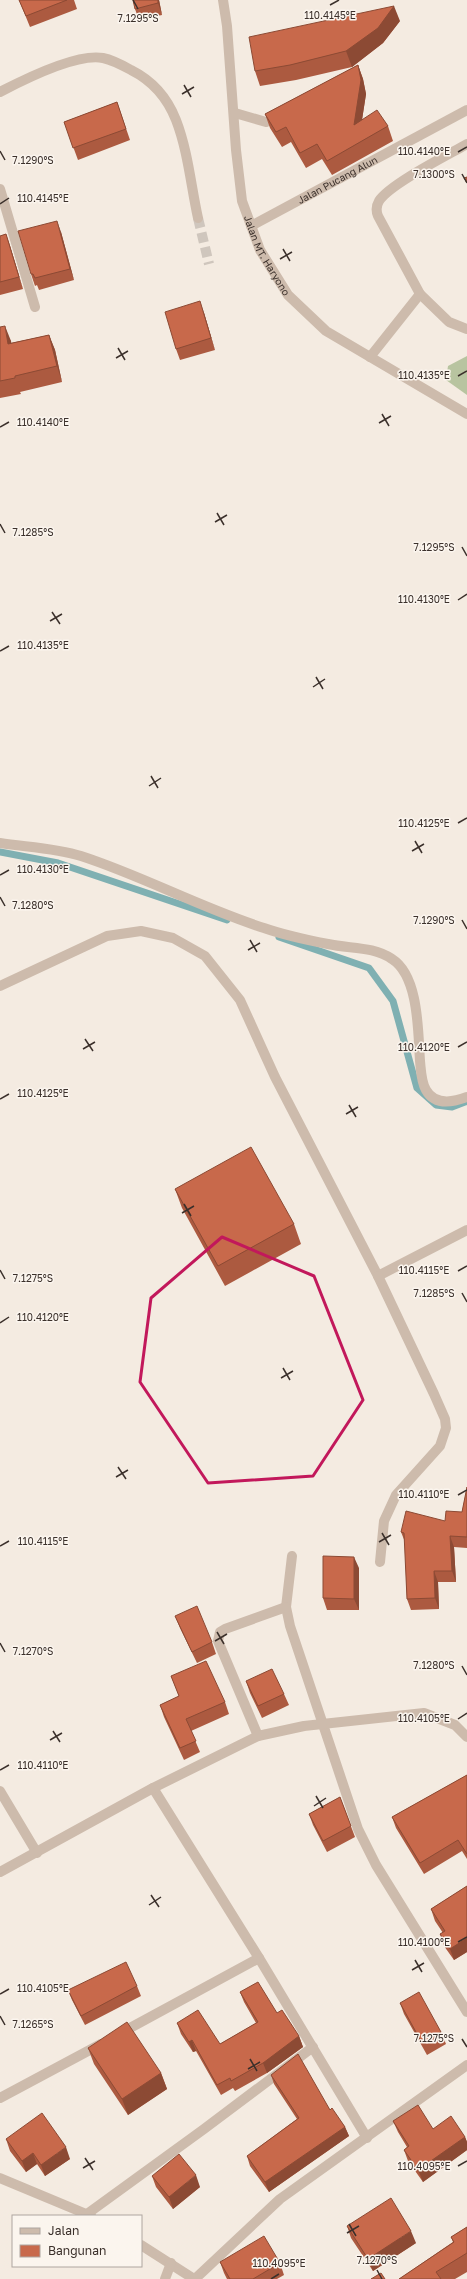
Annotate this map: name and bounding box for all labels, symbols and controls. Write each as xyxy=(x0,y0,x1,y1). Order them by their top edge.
text: 110.4145°E xyxy=(304,9,356,21)
text: 7.1295°S xyxy=(117,12,159,24)
text: 110.4140°E xyxy=(398,145,450,157)
street label: Jalan Pucang Alun xyxy=(295,153,379,206)
text: 7.1290°S xyxy=(12,154,54,166)
text: 7.1300°S xyxy=(413,168,455,180)
text: 110.4145°E xyxy=(17,192,69,204)
street label: Jalan MT. Haryono xyxy=(242,214,293,298)
text: 110.4135°E xyxy=(398,369,450,381)
text: 110.4140°E xyxy=(17,416,69,428)
text: 7.1285°S xyxy=(12,526,54,538)
text: 7.1295°S xyxy=(413,541,455,553)
text: 110.4130°E xyxy=(398,593,450,605)
text: 110.4135°E xyxy=(17,639,69,651)
text: 110.4125°E xyxy=(398,817,450,829)
text: 110.4130°E xyxy=(17,863,69,875)
text: 7.1280°S xyxy=(12,899,54,911)
text: 7.1290°S xyxy=(413,914,455,926)
text: 110.4120°E xyxy=(398,1041,450,1053)
text: 110.4125°E xyxy=(17,1087,69,1099)
text: 110.4115°E xyxy=(399,1264,449,1276)
text: 7.1275°S xyxy=(13,1272,53,1284)
text: 7.1285°S xyxy=(413,1287,455,1299)
text: 110.4120°E xyxy=(17,1311,69,1323)
text: 110.4110°E xyxy=(399,1488,449,1500)
text: 110.4115°E xyxy=(18,1535,68,1547)
text: 7.1270°S xyxy=(13,1645,53,1657)
text: 7.1280°S xyxy=(413,1659,455,1671)
text: 110.4105°E xyxy=(398,1712,450,1724)
text: 110.4110°E xyxy=(18,1759,68,1771)
text: 110.4100°E xyxy=(398,1936,450,1948)
text: 110.4105°E xyxy=(17,1982,69,1994)
text: 7.1265°S xyxy=(12,2018,54,2030)
text: 7.1275°S xyxy=(414,2032,454,2044)
text: 110.4095°E xyxy=(397,2160,451,2172)
legend xyxy=(12,2215,142,2267)
text: Jalan xyxy=(48,2223,79,2238)
text: Bangunan xyxy=(48,2243,106,2258)
text: 7.1270°S xyxy=(357,2254,397,2266)
text: 110.4095°E xyxy=(252,2257,306,2269)

